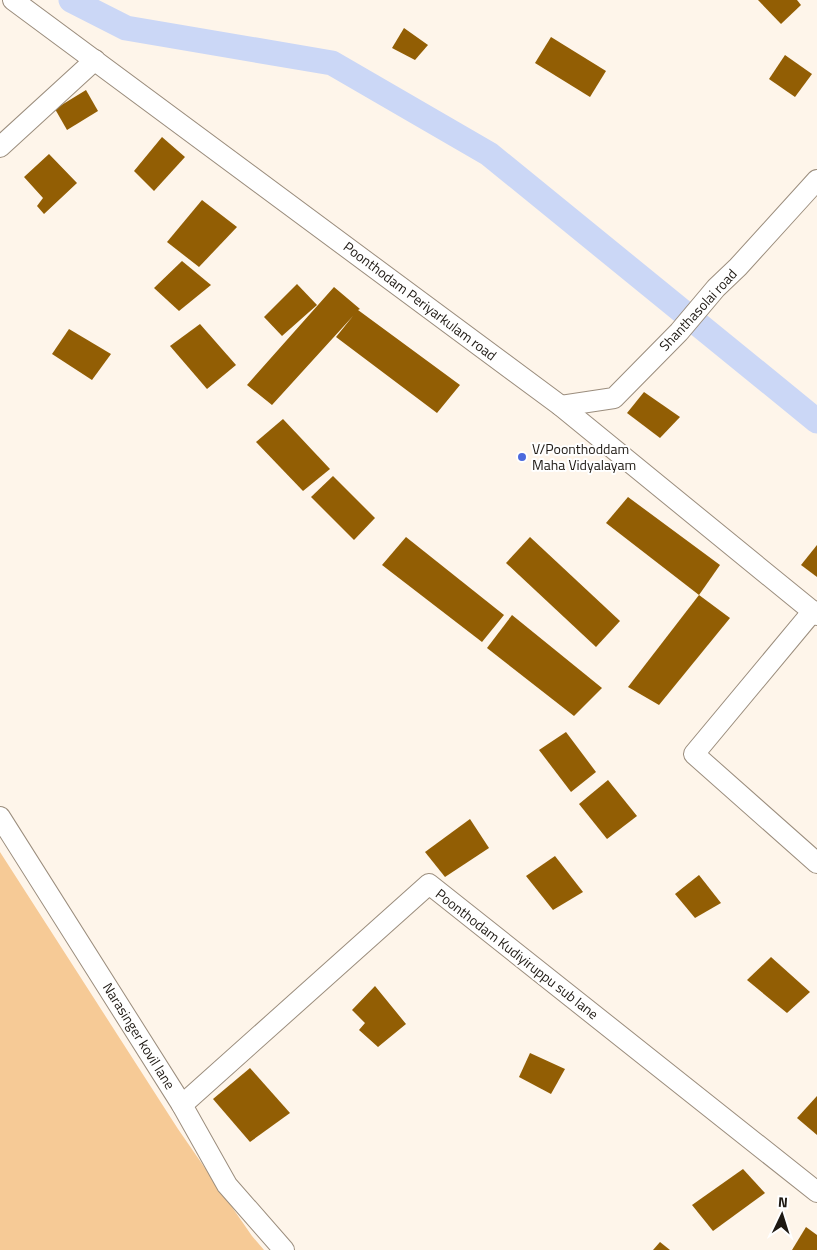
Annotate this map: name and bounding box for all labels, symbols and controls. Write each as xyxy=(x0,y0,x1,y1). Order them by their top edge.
street label: Poonthodam Periyarkulam road xyxy=(339,236,501,365)
street label: Shanthasolai road xyxy=(654,264,741,356)
place label: V/Poonthoddam Maha Vidyalayam xyxy=(532,438,636,475)
marker: V/Poonthoddam Maha Vidyalayam xyxy=(516,451,528,463)
street label: Poonthodam Kudiyiruppu sub lane xyxy=(431,883,603,1024)
street label: Narasinger kovil lane xyxy=(98,978,181,1093)
north arrow xyxy=(757,1190,807,1240)
text: N xyxy=(777,1191,789,1212)

